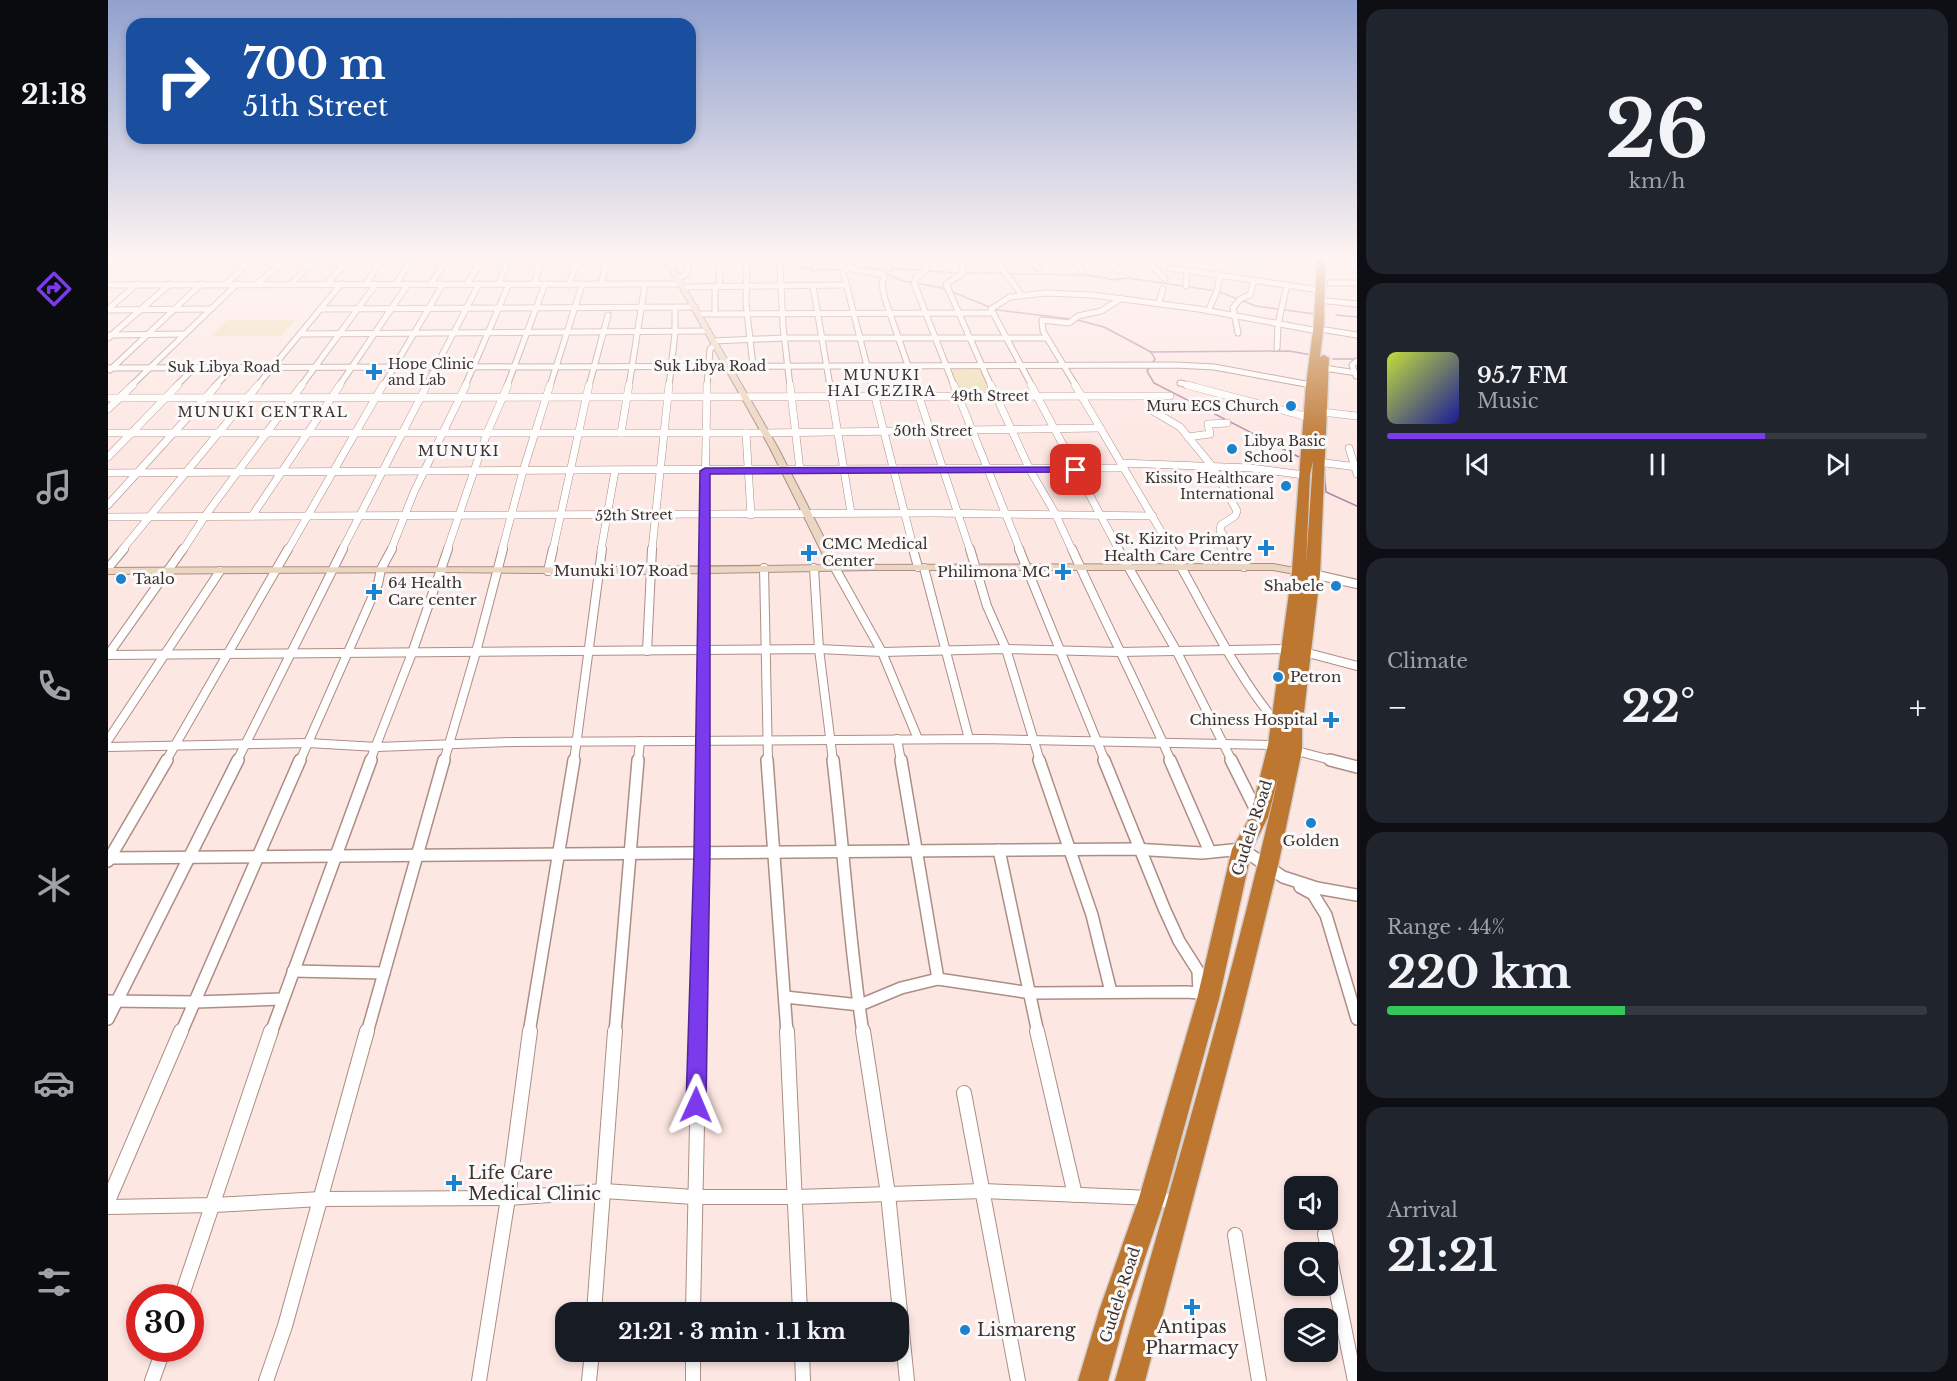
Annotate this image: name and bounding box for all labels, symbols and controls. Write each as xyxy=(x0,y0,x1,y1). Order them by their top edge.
text: 700 m xyxy=(243,38,386,90)
icon: right xyxy=(144,42,222,120)
text: 21:18 xyxy=(21,78,87,111)
text: 26 xyxy=(1605,81,1709,178)
text: 51th Street xyxy=(243,90,388,123)
text: km/h xyxy=(1629,169,1685,193)
icon: directions xyxy=(33,268,75,310)
place label: Hope Clinic and Lab xyxy=(388,355,474,389)
street label: Suk Libya Road xyxy=(654,357,767,375)
street label: Suk Libya Road xyxy=(168,358,281,376)
text: 95.7 FM xyxy=(1477,362,1568,389)
marker: Hope Clinic and Lab xyxy=(365,363,383,381)
district label: MUNUKI HAI GEZIRA xyxy=(827,366,937,400)
street label: 49th Street xyxy=(951,387,1030,405)
text: Music xyxy=(1477,389,1538,413)
place label: Muru ECS Church xyxy=(1146,397,1279,415)
marker: Muru ECS Church xyxy=(1284,399,1298,413)
district label: MUNUKI CENTRAL xyxy=(177,403,349,421)
street label: 50th Street xyxy=(893,422,973,440)
place label: Libya Basic School xyxy=(1244,432,1326,466)
district label: MUNUKI xyxy=(418,441,500,460)
marker: Libya Basic School xyxy=(1225,442,1239,456)
pin xyxy=(1050,444,1101,495)
icon: previous xyxy=(1461,448,1494,481)
icon: pause xyxy=(1641,448,1674,481)
icon: next xyxy=(1821,448,1854,481)
icon: arrive xyxy=(1059,453,1092,486)
icon: music xyxy=(33,466,75,508)
place label: Kissito Healthcare International xyxy=(1145,469,1274,503)
marker: Kissito Healthcare International xyxy=(1279,479,1293,493)
street label: 52th Street xyxy=(595,505,674,525)
place label: St. Kizito Primary Health Care Centre xyxy=(1104,529,1252,565)
place label: CMC Medical Center xyxy=(822,534,928,570)
marker: St. Kizito Primary Health Care Centre xyxy=(1257,539,1275,557)
marker: CMC Medical Center xyxy=(800,544,818,562)
street label: Munuki 107 Road xyxy=(554,561,688,580)
place label: Philimona MC xyxy=(937,562,1050,581)
marker: Philimona MC xyxy=(1054,563,1072,581)
place label: Taalo xyxy=(133,569,175,588)
marker: Taalo xyxy=(114,572,128,586)
place label: 64 Health Care center xyxy=(388,573,477,609)
place label: Shabele xyxy=(1264,576,1324,595)
marker: Shabele xyxy=(1329,579,1343,593)
marker: 64 Health Care center xyxy=(365,583,383,601)
text: Climate xyxy=(1387,649,1468,673)
icon: phone xyxy=(33,665,75,707)
place label: Petron xyxy=(1290,667,1341,686)
marker: Petron xyxy=(1271,670,1285,684)
text: 22° xyxy=(1622,678,1695,734)
text: − xyxy=(1387,687,1408,728)
text: + xyxy=(1909,687,1927,728)
place label: Chiness Hospital xyxy=(1189,710,1318,729)
marker: Chiness Hospital xyxy=(1322,711,1340,729)
street label: Gudele Road xyxy=(1227,778,1276,878)
marker: Golden xyxy=(1304,816,1318,830)
place label: Golden xyxy=(1283,831,1339,850)
icon: climate xyxy=(33,864,75,906)
text: Range · 44% xyxy=(1387,915,1505,939)
text: 220 km xyxy=(1387,944,1571,1000)
icon: car xyxy=(33,1062,75,1104)
position arrow xyxy=(664,1073,728,1137)
place label: Life Care Medical Clinic xyxy=(468,1162,601,1205)
marker: Life Care Medical Clinic xyxy=(445,1174,463,1192)
map controls xyxy=(1284,1176,1338,1362)
button: sound xyxy=(1284,1176,1338,1230)
text: Arrival xyxy=(1387,1198,1458,1222)
text: 21:21 xyxy=(1387,1227,1498,1283)
button: search xyxy=(1284,1242,1338,1296)
street label: Gudele Road xyxy=(1095,1245,1144,1345)
icon: filters xyxy=(33,1261,75,1303)
speed limit sign: 30 xyxy=(126,1284,204,1362)
marker: Antipas Pharmacy xyxy=(1185,1300,1199,1314)
button: layers xyxy=(1284,1308,1338,1362)
place label: Antipas Pharmacy xyxy=(1145,1316,1239,1359)
text: 21:21 · 3 min · 1.1 km xyxy=(618,1318,846,1345)
place label: Lismareng xyxy=(977,1319,1076,1341)
marker: Lismareng xyxy=(958,1323,972,1337)

